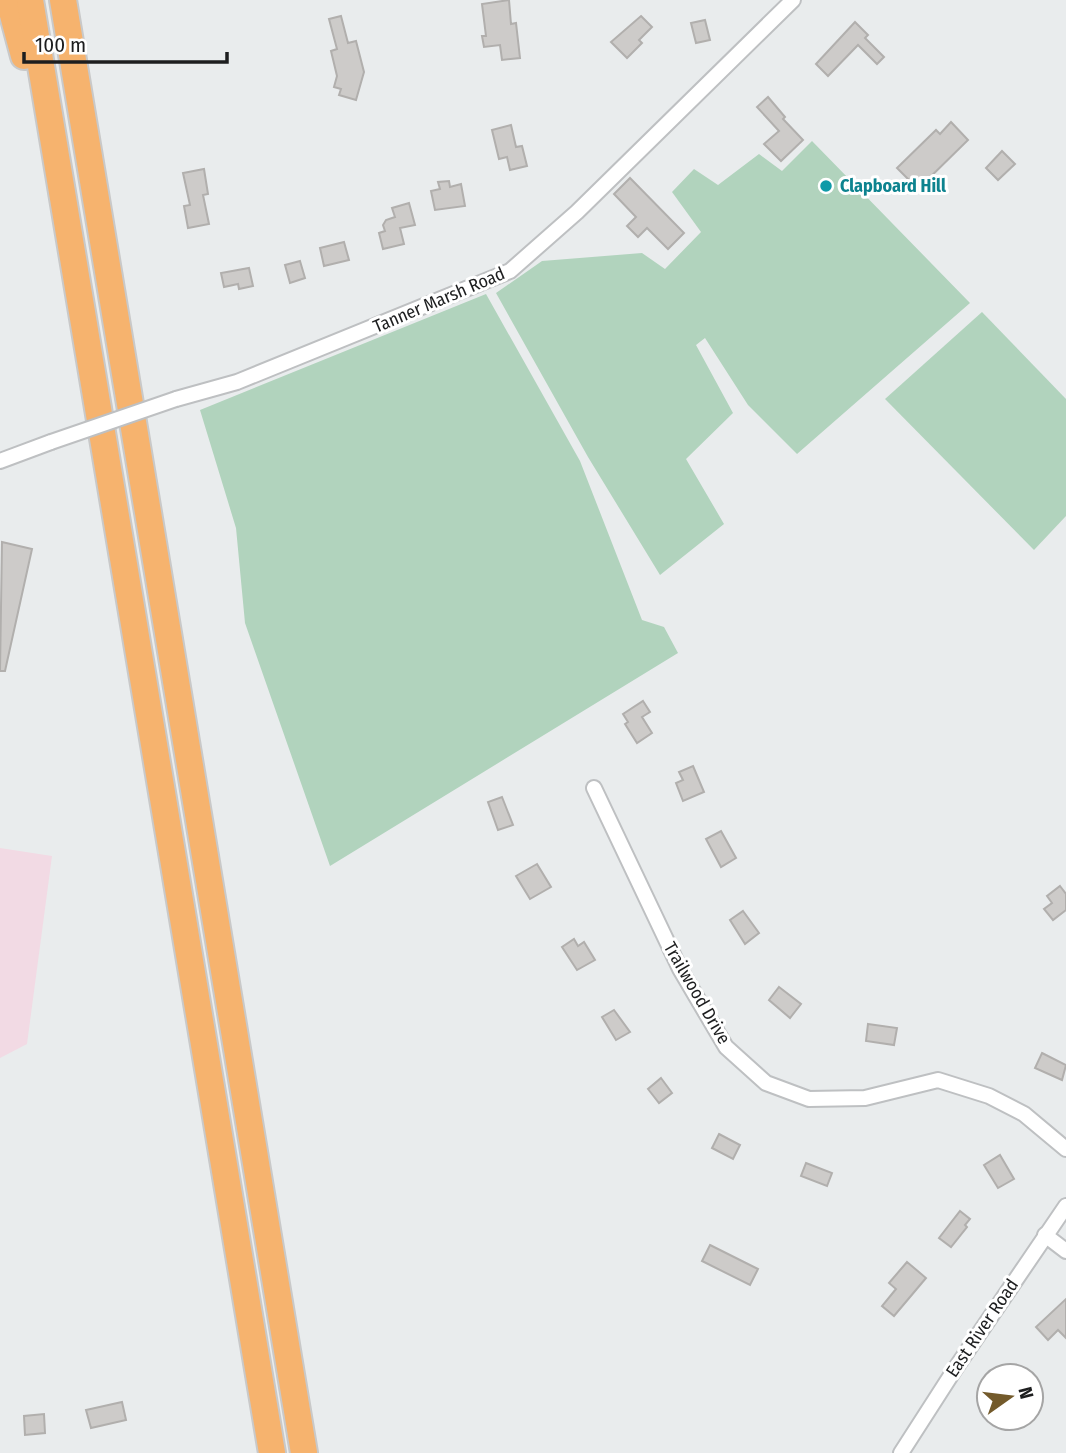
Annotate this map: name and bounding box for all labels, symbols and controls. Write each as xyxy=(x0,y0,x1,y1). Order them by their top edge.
scale bar xyxy=(24,21,228,65)
text: 100 m xyxy=(35,32,86,58)
place label: Clapboard Hill xyxy=(840,175,946,197)
marker: Clapboard Hill xyxy=(818,178,834,194)
street label: Tanner Marsh Road xyxy=(370,262,508,338)
street label: Trailwood Drive xyxy=(659,938,735,1048)
street label: East River Road xyxy=(941,1275,1023,1381)
north arrow xyxy=(975,1362,1045,1432)
text: N xyxy=(1013,1385,1039,1401)

